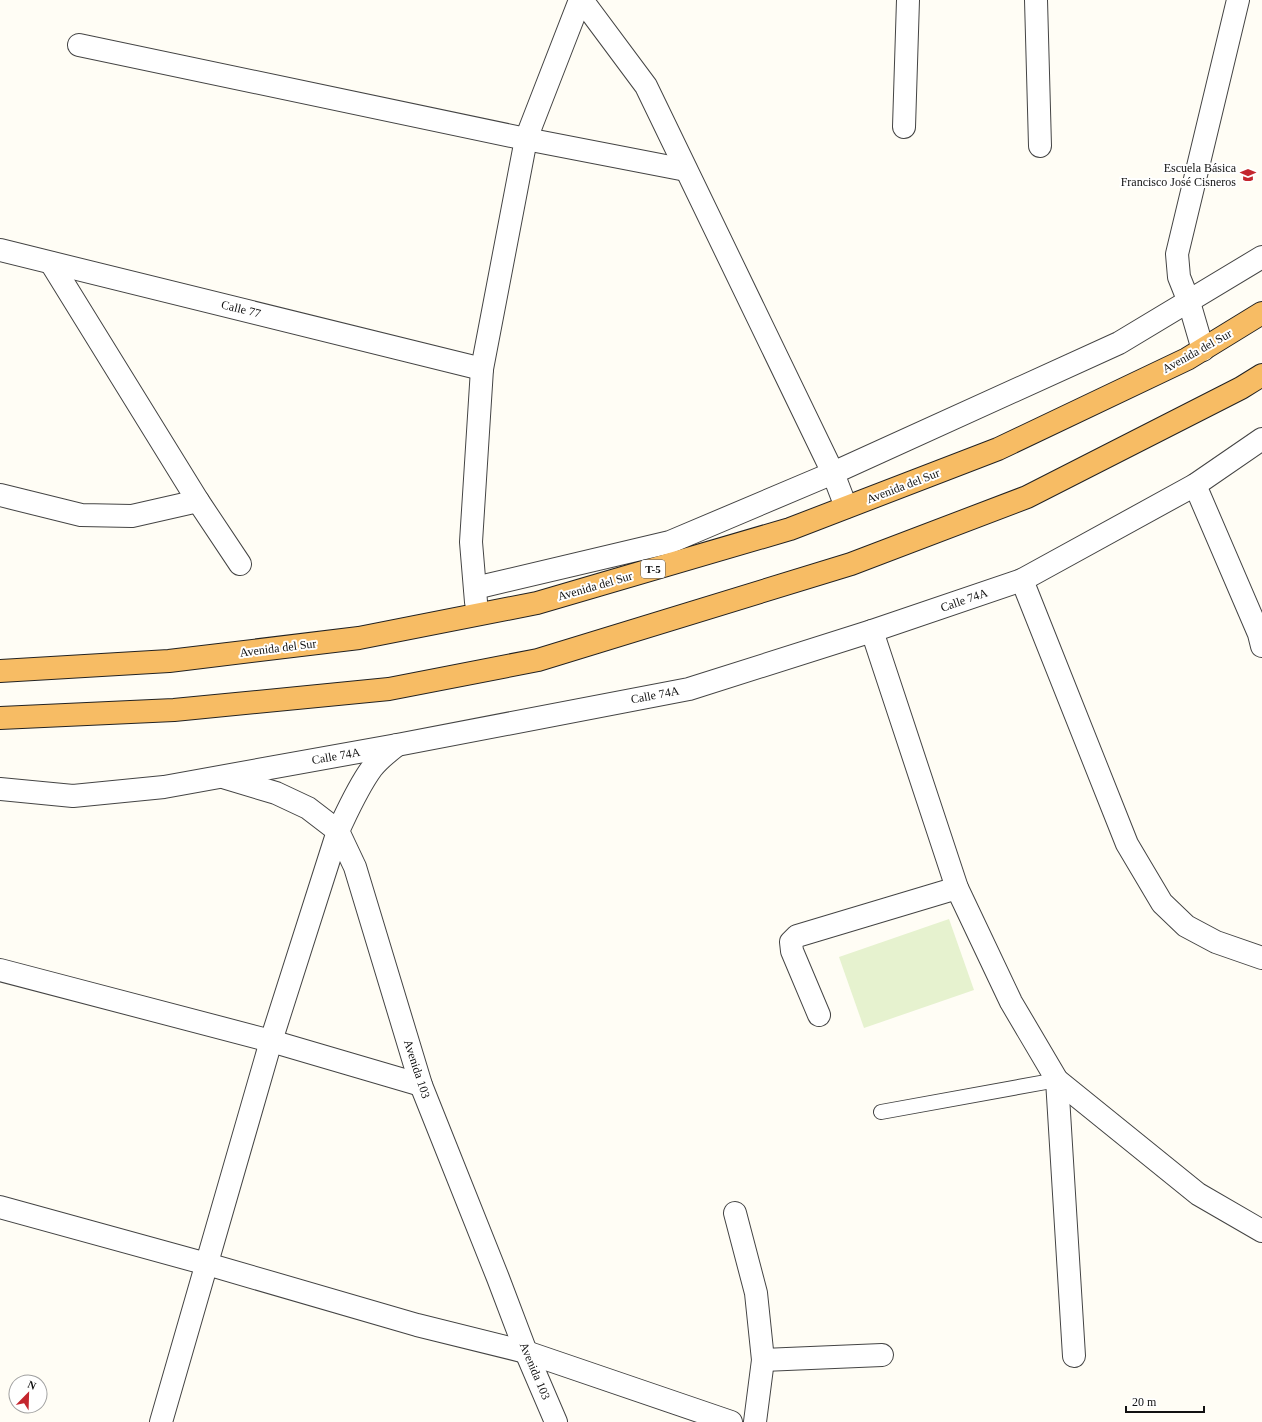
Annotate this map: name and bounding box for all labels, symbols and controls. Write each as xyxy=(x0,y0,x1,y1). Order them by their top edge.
place label: Escuela Básica Francisco José Cisneros xyxy=(1121,161,1237,189)
school or university icon: Escuela Básica Francisco José Cisneros xyxy=(1239,166,1257,184)
street label: Calle 77 xyxy=(220,297,262,321)
street label: Avenida del Sur xyxy=(1160,326,1234,376)
street label: Avenida del Sur xyxy=(865,466,941,506)
road number: T-5 xyxy=(641,560,665,578)
street label: Avenida del Sur xyxy=(556,569,634,603)
street label: Calle 74A xyxy=(939,585,990,615)
street label: Avenida del Sur xyxy=(239,636,317,660)
street label: Calle 74A xyxy=(630,683,681,707)
street label: Calle 74A xyxy=(311,745,362,767)
street label: Avenida 103 xyxy=(401,1038,433,1100)
street label: Avenida 103 xyxy=(517,1340,553,1402)
north arrow xyxy=(8,1374,48,1414)
text: N xyxy=(26,1378,38,1392)
scale bar xyxy=(1126,1388,1204,1414)
text: 20 m xyxy=(1132,1395,1157,1409)

